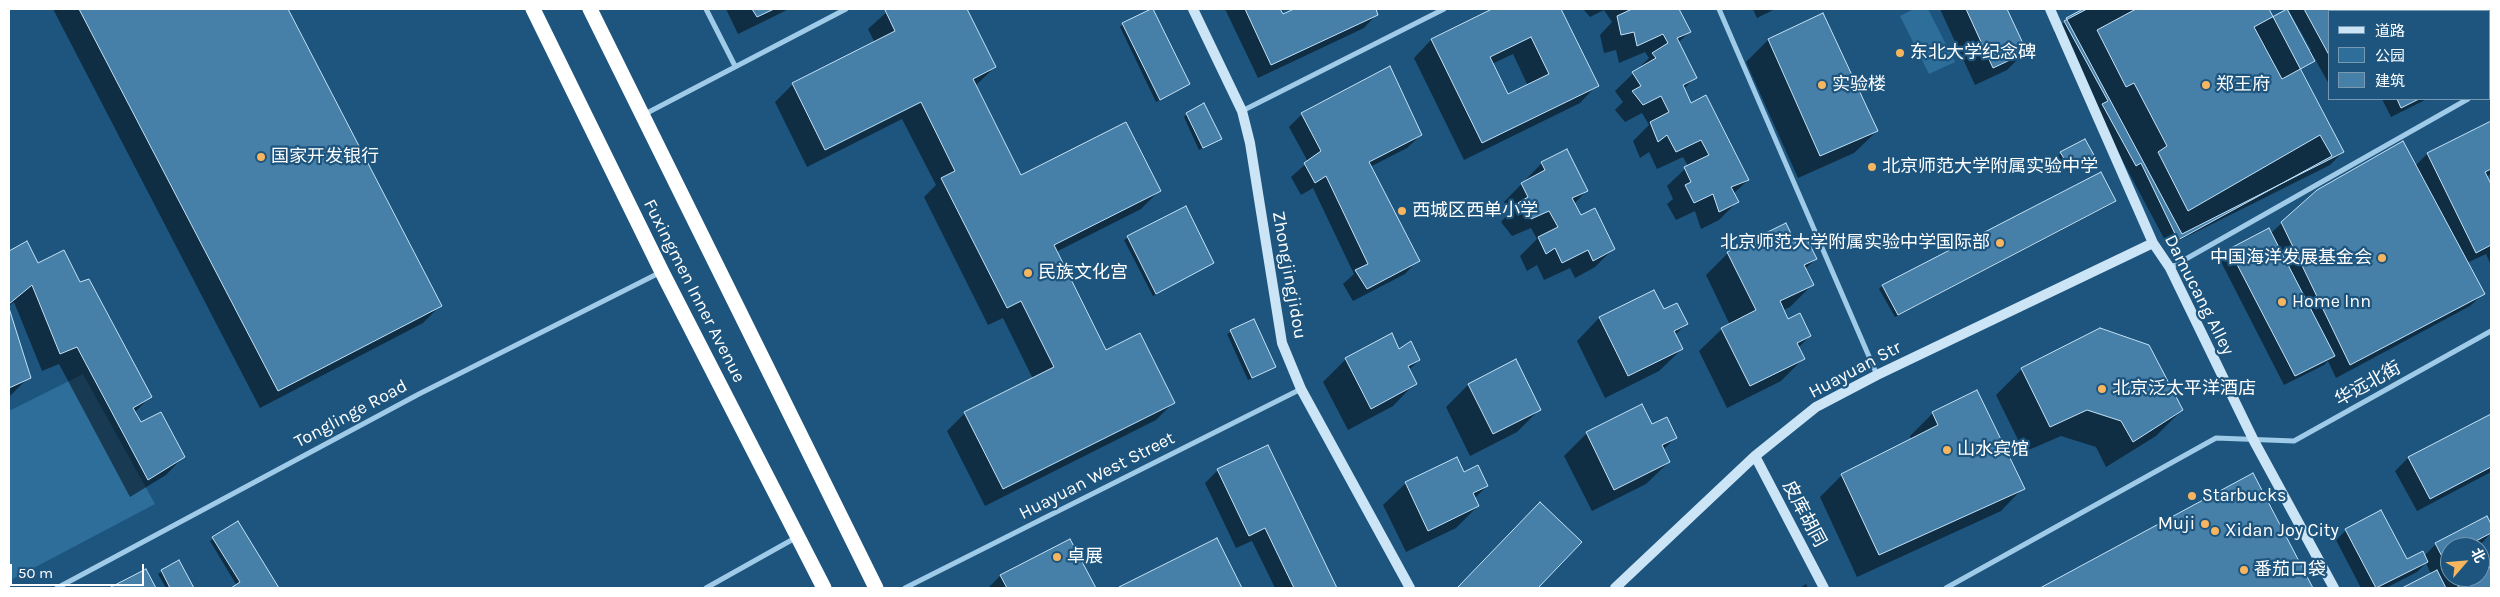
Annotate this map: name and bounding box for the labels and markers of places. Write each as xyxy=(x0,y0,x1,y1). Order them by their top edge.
place label: 东北大学纪念碑 xyxy=(1910,42,2036,64)
marker: 东北大学纪念碑 xyxy=(1894,47,1906,59)
place label: 实验楼 xyxy=(1832,74,1886,96)
place label: 郑王府 xyxy=(2216,74,2270,96)
marker: 实验楼 xyxy=(1816,79,1828,91)
marker: 郑王府 xyxy=(2200,79,2212,91)
place label: 国家开发银行 xyxy=(271,146,379,168)
marker: 国家开发银行 xyxy=(255,151,267,163)
place label: 北京师范大学附属实验中学 xyxy=(1882,156,2098,178)
marker: 北京师范大学附属实验中学 xyxy=(1866,161,1878,173)
place label: 西城区西单小学 xyxy=(1412,200,1538,222)
marker: 西城区西单小学 xyxy=(1396,205,1408,217)
place label: 北京师范大学附属实验中学国际部 xyxy=(1720,232,1990,254)
marker: 北京师范大学附属实验中学国际部 xyxy=(1994,237,2006,249)
place label: 中国海洋发展基金会 xyxy=(2210,247,2372,269)
marker: 中国海洋发展基金会 xyxy=(2376,252,2388,264)
place label: 民族文化宫 xyxy=(1038,262,1128,284)
marker: 民族文化宫 xyxy=(1022,267,1034,279)
place label: Home Inn xyxy=(2292,291,2371,313)
marker: Home Inn xyxy=(2276,296,2288,308)
place label: 北京泛太平洋酒店 xyxy=(2112,378,2256,400)
marker: 北京泛太平洋酒店 xyxy=(2096,383,2108,395)
place label: 山水宾馆 xyxy=(1957,439,2029,461)
marker: 山水宾馆 xyxy=(1941,444,1953,456)
place label: Starbucks xyxy=(2202,485,2287,507)
marker: Starbucks xyxy=(2186,490,2198,502)
place label: Muji xyxy=(2158,513,2195,535)
marker: Muji xyxy=(2199,518,2211,530)
place label: Xidan Joy City xyxy=(2225,520,2339,542)
marker: Xidan Joy City xyxy=(2209,525,2221,537)
place label: 卓展 xyxy=(1067,546,1103,568)
marker: 卓展 xyxy=(1051,551,1063,563)
place label: 番茄口袋 xyxy=(2254,559,2326,581)
marker: 番茄口袋 xyxy=(2238,564,2250,576)

